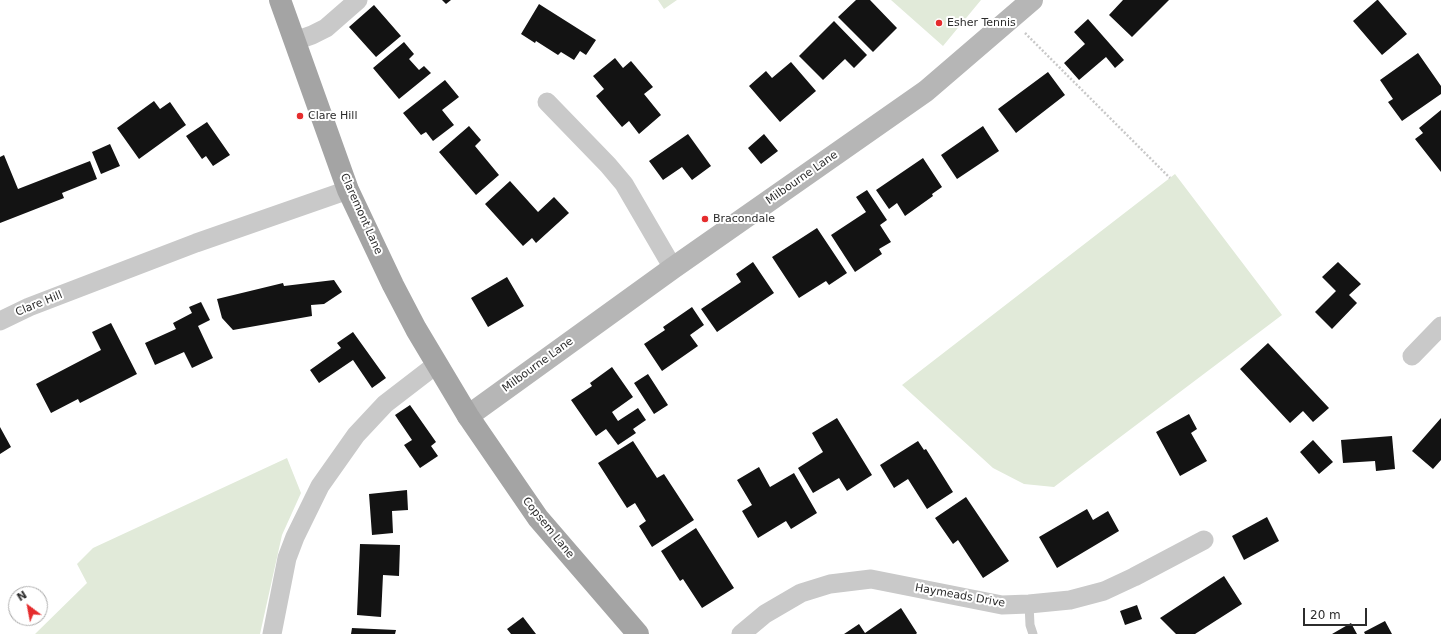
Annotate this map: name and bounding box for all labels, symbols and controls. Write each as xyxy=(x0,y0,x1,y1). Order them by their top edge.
place label: Esher Tennis xyxy=(947,16,1016,30)
marker: Esher Tennis xyxy=(934,18,944,28)
place label: Clare Hill xyxy=(308,109,357,123)
marker: Clare Hill xyxy=(295,111,305,121)
street label: Milbourne Lane xyxy=(764,148,840,208)
street label: Claremont Lane xyxy=(337,171,385,257)
place label: Bracondale xyxy=(713,212,775,226)
marker: Bracondale xyxy=(700,214,710,224)
street label: Clare Hill xyxy=(14,289,64,319)
street label: Milbourne Lane xyxy=(500,335,576,395)
street label: Copsem Lane xyxy=(519,495,577,561)
street label: Haymeads Drive xyxy=(914,582,1006,610)
north arrow xyxy=(8,586,48,626)
text: N xyxy=(15,588,29,604)
scale bar xyxy=(1305,600,1369,626)
text: 20 m xyxy=(1310,608,1341,622)

